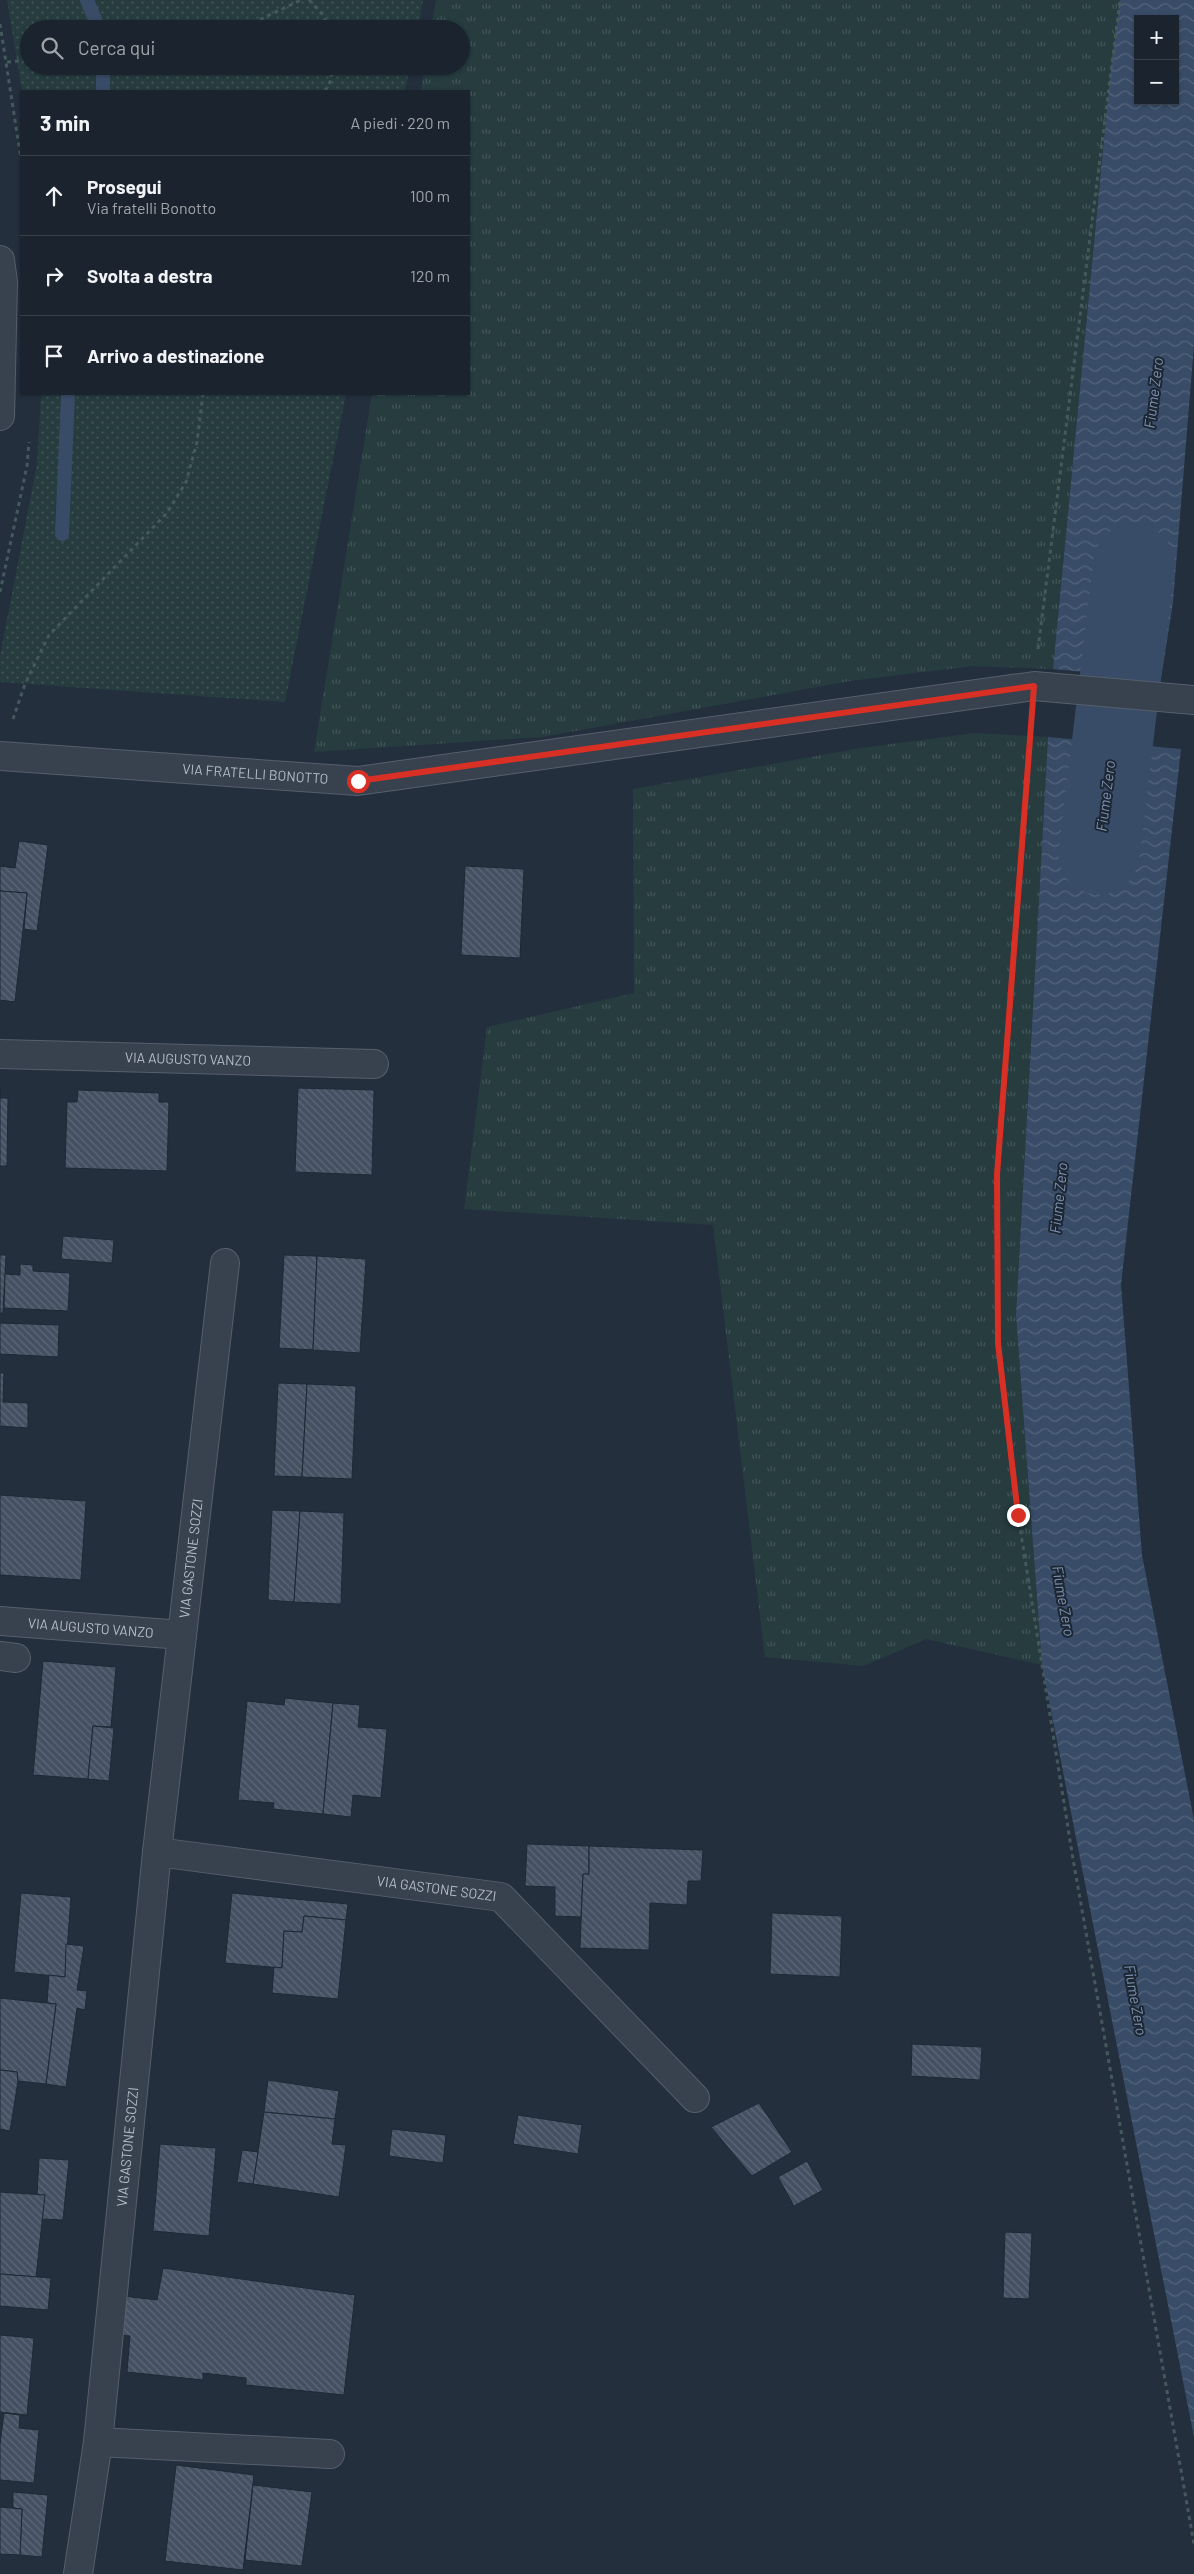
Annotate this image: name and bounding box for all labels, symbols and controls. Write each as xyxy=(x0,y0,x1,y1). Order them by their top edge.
map controls xyxy=(1134,15,1179,105)
button: + xyxy=(1134,15,1179,60)
search box xyxy=(20,20,470,75)
icon: search xyxy=(38,34,66,62)
text: Cerca qui xyxy=(78,36,155,59)
button: − xyxy=(1134,60,1179,105)
text: 3 min xyxy=(40,110,90,135)
text: A piedi · 220 m xyxy=(350,113,450,132)
text: Prosegui xyxy=(87,175,162,198)
icon: ahead xyxy=(40,182,68,210)
text: 100 m xyxy=(410,186,450,205)
text: Via fratelli Bonotto xyxy=(87,198,216,217)
icon: right xyxy=(40,262,68,290)
text: Svolta a destra xyxy=(87,264,213,287)
text: 120 m xyxy=(410,266,450,285)
icon: arrive xyxy=(40,342,68,370)
text: Arrivo a destinazione xyxy=(87,344,265,367)
water label: Fiume Zero xyxy=(1140,356,1166,429)
water label: Fiume Zero xyxy=(1092,759,1118,832)
street label: VIA FRATELLI BONOTTO xyxy=(182,760,329,787)
route start xyxy=(347,770,370,793)
street label: VIA AUGUSTO VANZO xyxy=(125,1048,251,1069)
water label: Fiume Zero xyxy=(1045,1161,1071,1234)
street label: VIA GASTONE SOZZI xyxy=(175,1498,206,1619)
route end xyxy=(1007,1504,1030,1527)
water label: Fiume Zero xyxy=(1049,1564,1079,1638)
street label: VIA AUGUSTO VANZO xyxy=(27,1614,154,1641)
street label: VIA GASTONE SOZZI xyxy=(376,1872,497,1904)
water label: Fiume Zero xyxy=(1121,1963,1151,2037)
street label: VIA GASTONE SOZZI xyxy=(113,2086,141,2208)

